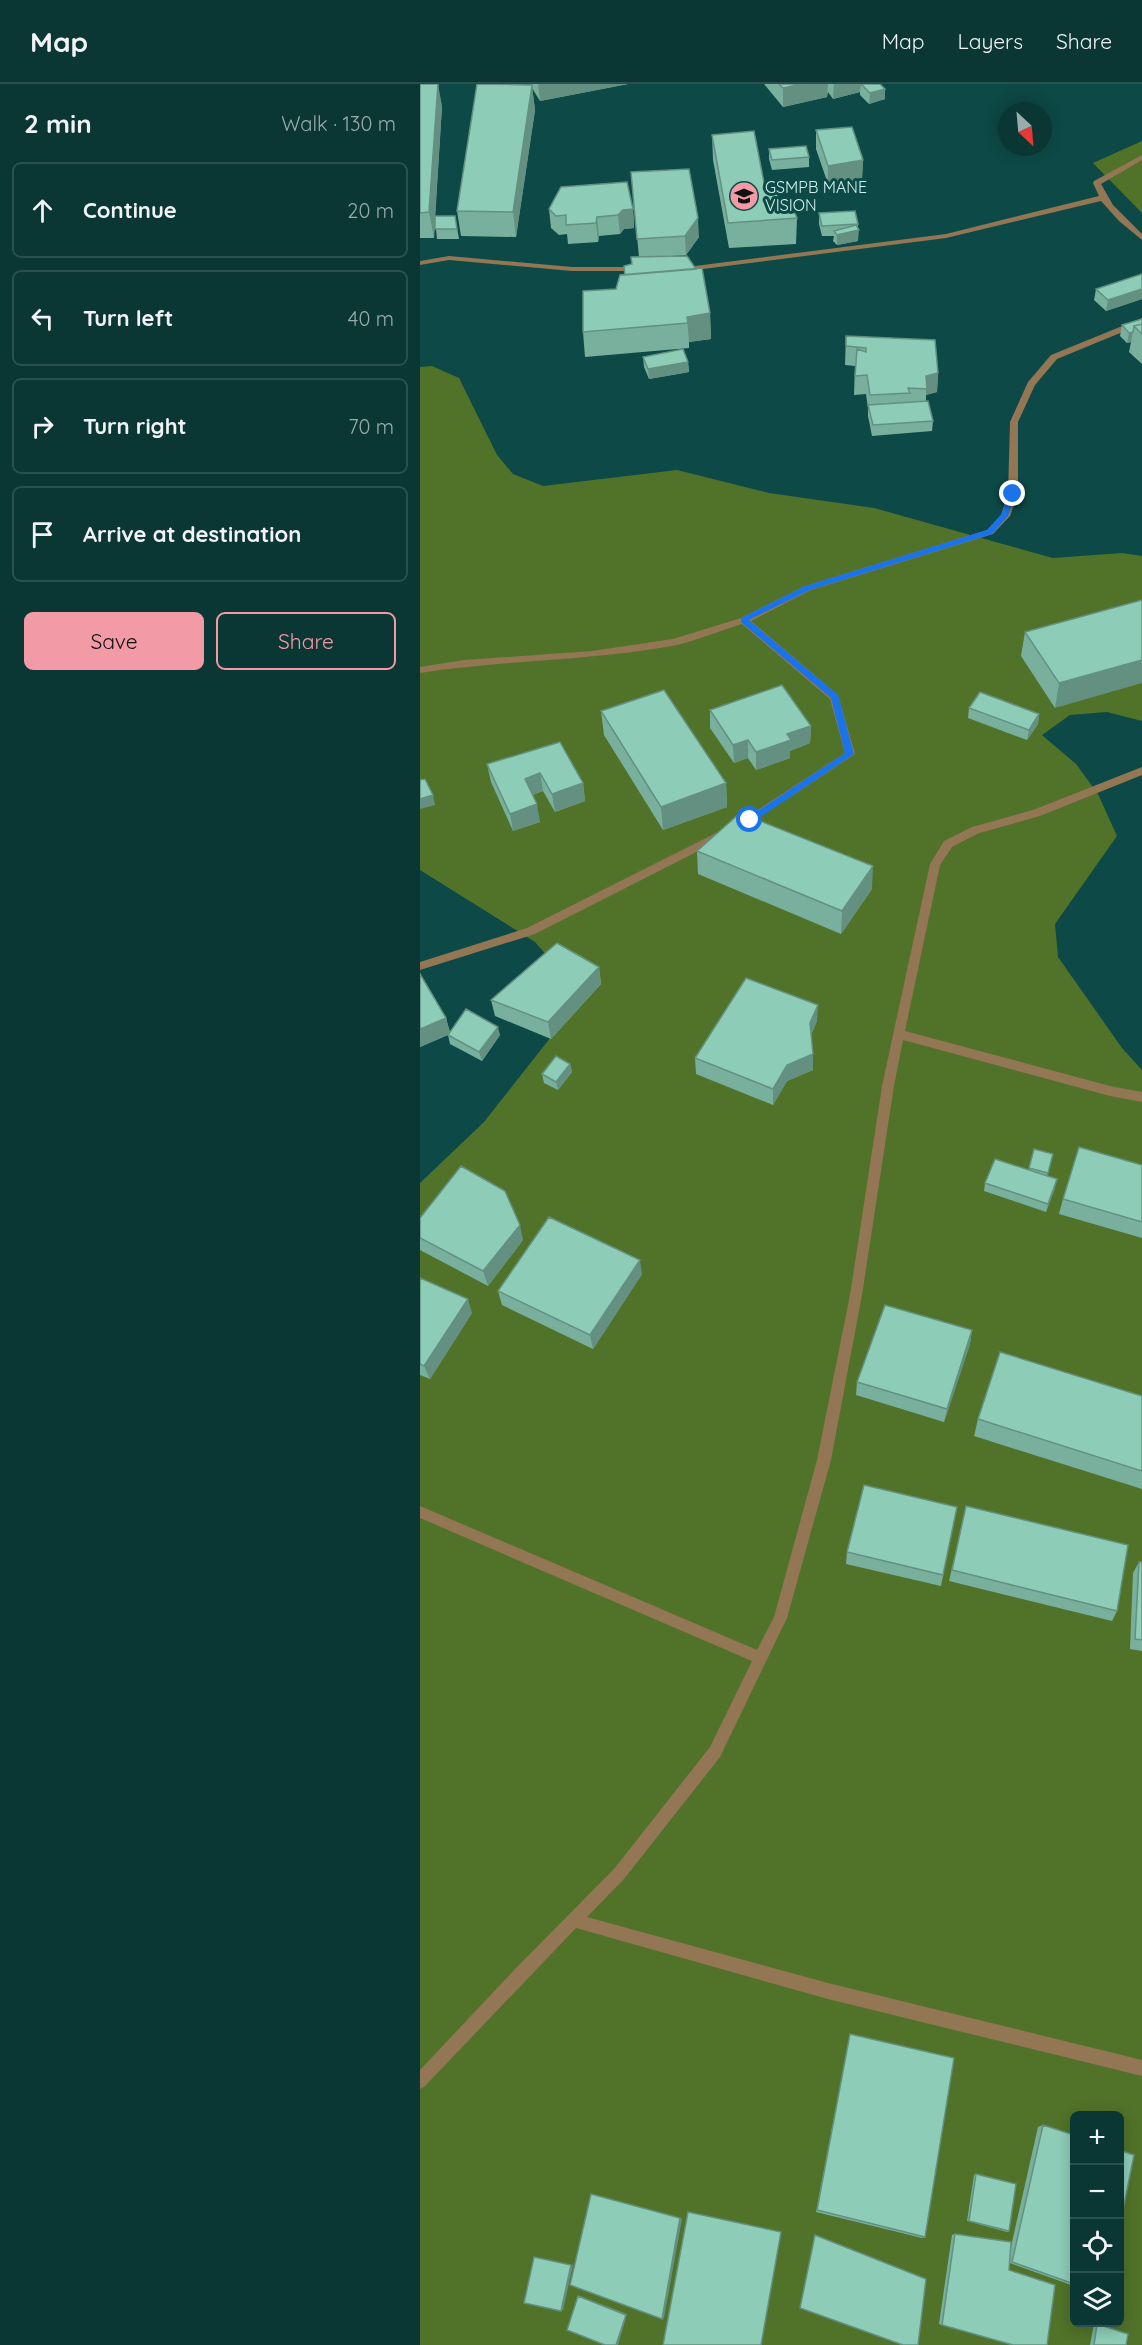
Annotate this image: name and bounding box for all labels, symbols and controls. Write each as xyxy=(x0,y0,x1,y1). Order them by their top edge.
text: Map xyxy=(30,24,88,59)
text: Map xyxy=(882,28,925,54)
text: Layers xyxy=(958,28,1023,54)
text: Share xyxy=(1056,28,1112,54)
north arrow xyxy=(998,102,1052,156)
text: 2 min xyxy=(24,107,92,140)
text: Walk · 130 m xyxy=(281,111,396,136)
place label: GSMPB MANE VISION xyxy=(765,177,867,215)
school or university icon: GSMPB MANE VISION xyxy=(728,180,760,212)
icon: ahead xyxy=(26,194,59,227)
text: Continue xyxy=(83,196,177,224)
text: 20 m xyxy=(347,198,394,223)
icon: left xyxy=(26,302,59,335)
text: Turn left xyxy=(83,304,173,332)
text: 40 m xyxy=(348,306,394,331)
icon: right xyxy=(26,410,59,443)
text: Turn right xyxy=(83,412,187,440)
text: 70 m xyxy=(348,414,394,439)
route end xyxy=(999,480,1025,506)
icon: arrive xyxy=(26,518,59,551)
text: Arrive at destination xyxy=(83,520,301,548)
button: Save xyxy=(24,612,204,670)
button: Share xyxy=(216,612,396,670)
route start xyxy=(736,806,762,832)
map controls xyxy=(1070,2111,1124,2327)
button: + xyxy=(1070,2111,1124,2165)
button: − xyxy=(1070,2165,1124,2219)
button: locate xyxy=(1070,2219,1124,2273)
button: layers xyxy=(1070,2273,1124,2327)

